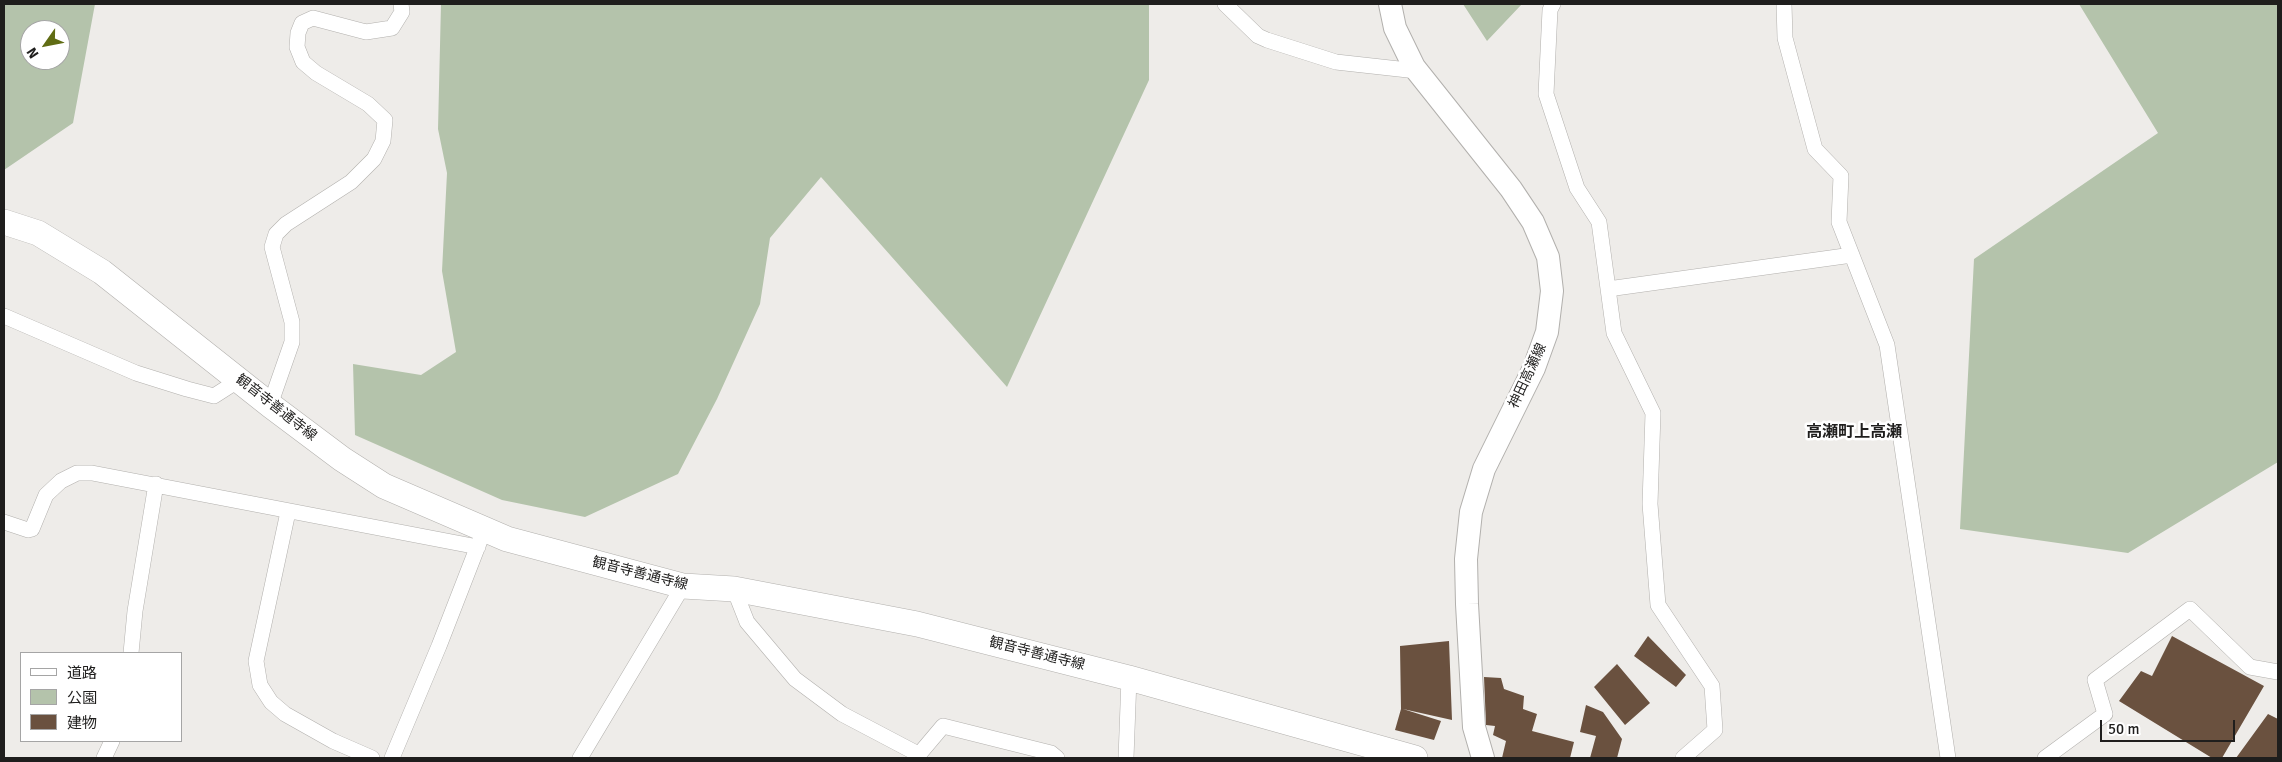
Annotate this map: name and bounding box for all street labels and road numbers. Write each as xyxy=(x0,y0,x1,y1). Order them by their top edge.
street label: 神田高瀬線 xyxy=(1506,341,1550,411)
street label: 観音寺善通寺線 xyxy=(232,371,320,445)
street label: 観音寺善通寺線 xyxy=(590,554,690,594)
street label: 観音寺善通寺線 xyxy=(987,634,1087,674)

